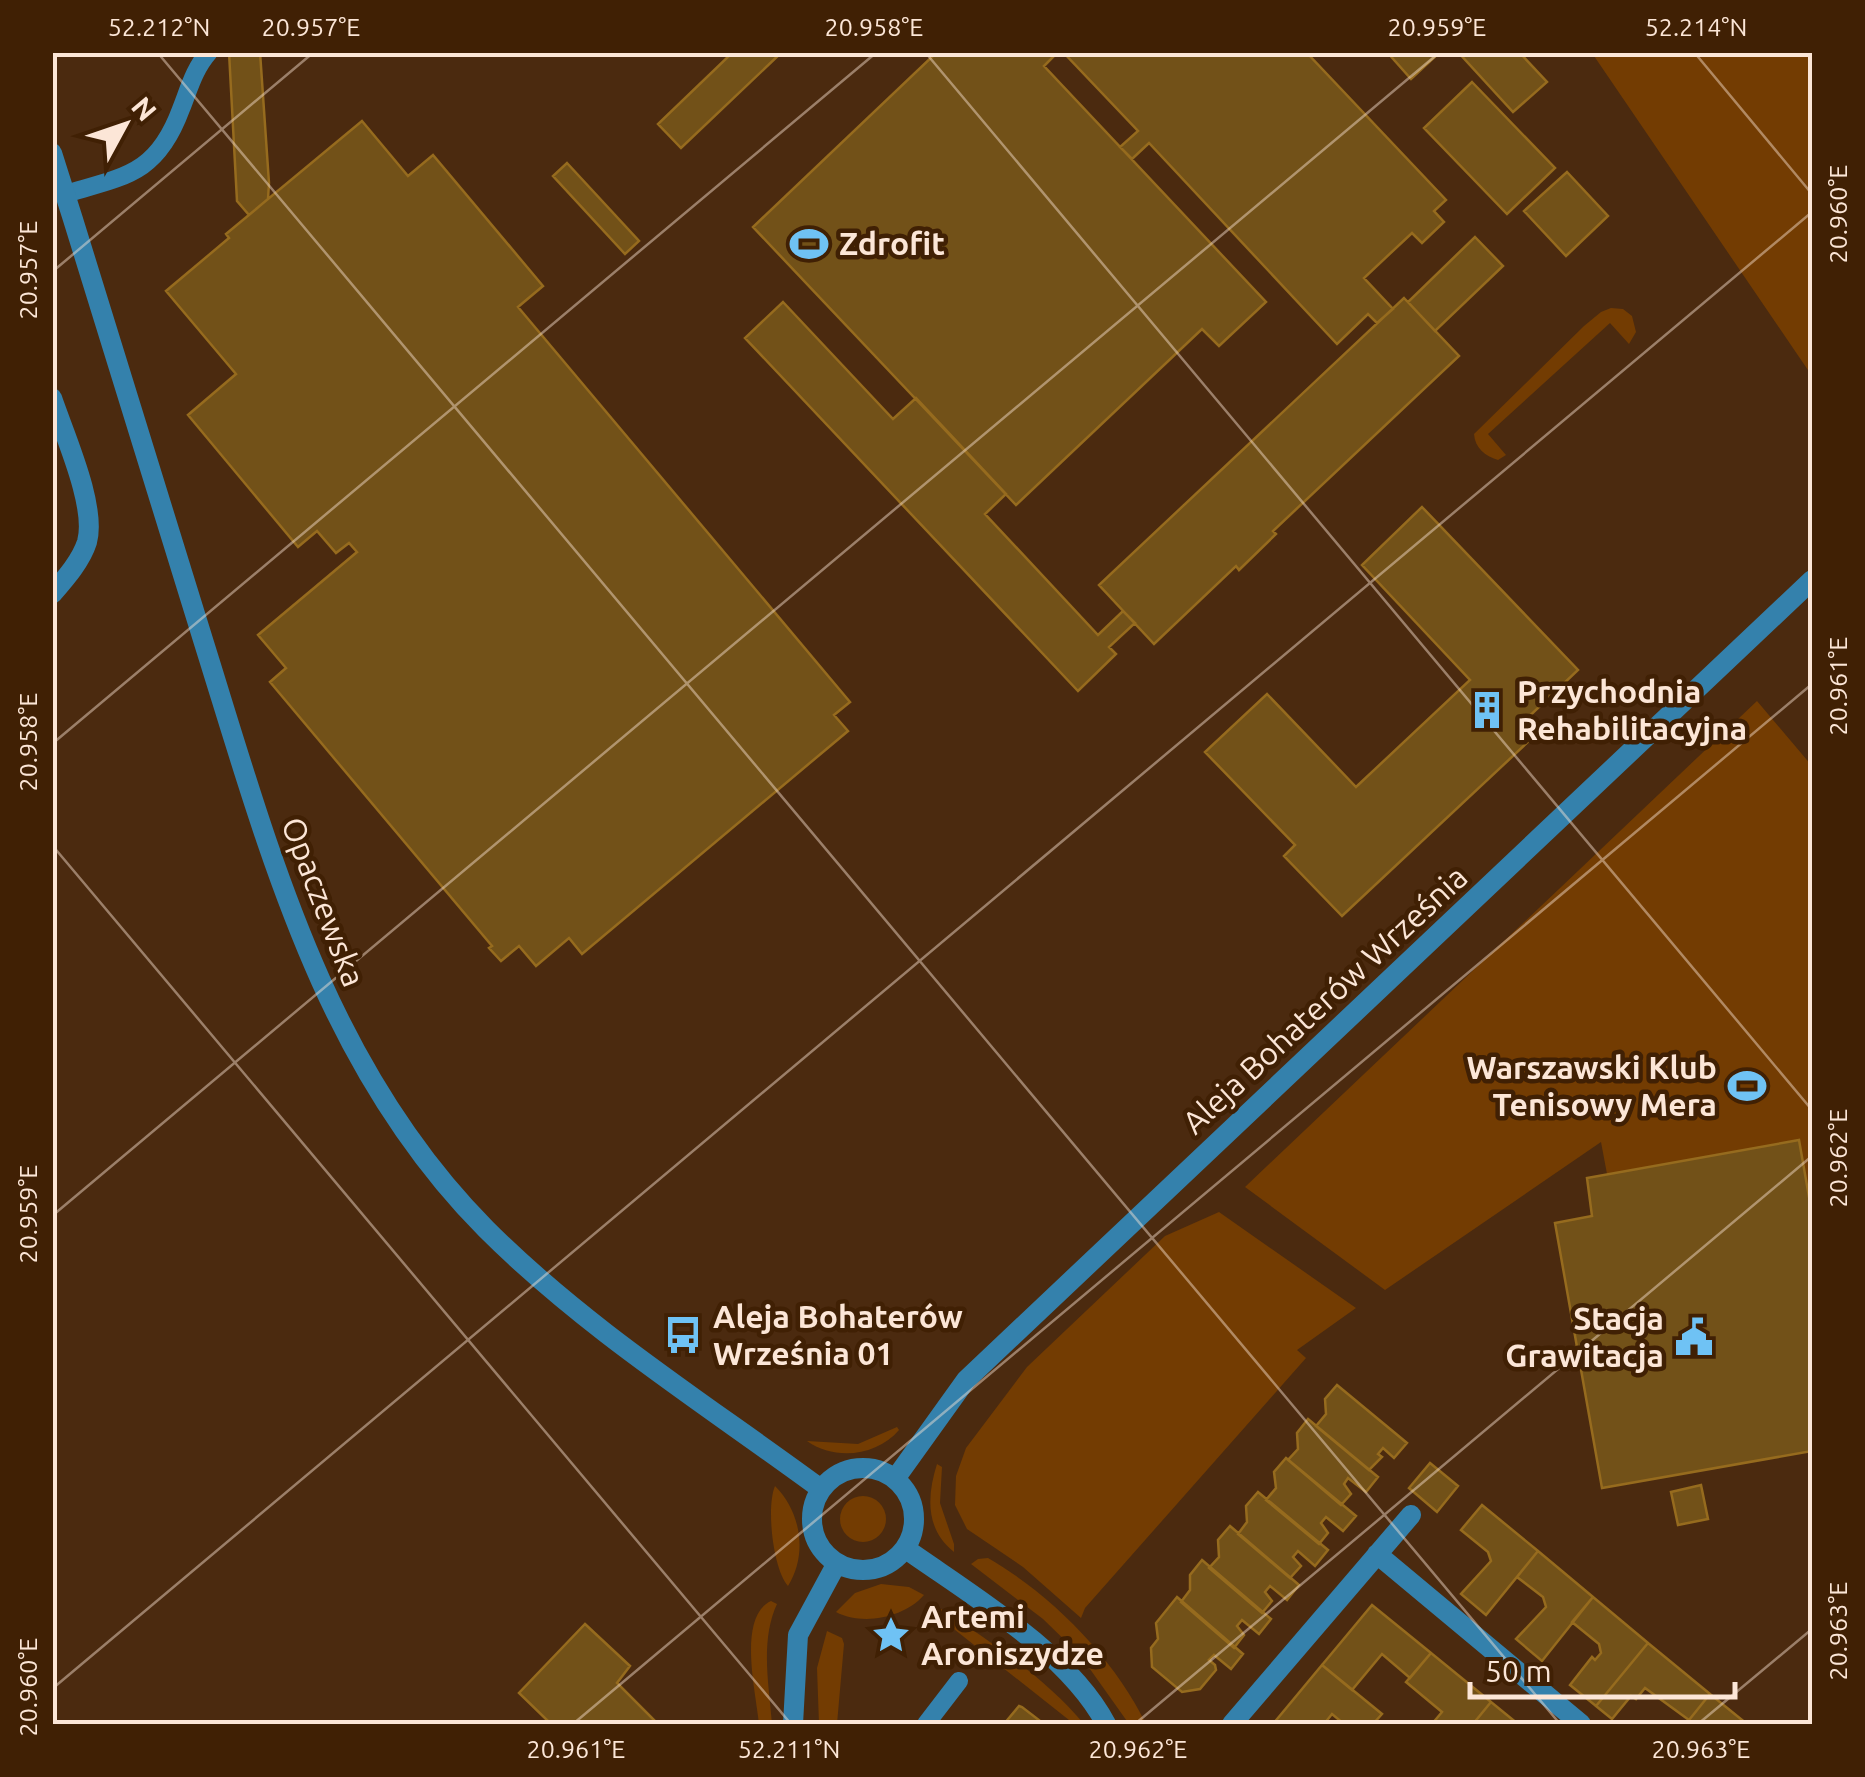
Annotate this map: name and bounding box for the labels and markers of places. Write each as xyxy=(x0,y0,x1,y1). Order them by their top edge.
sports icon: Zdrofit xyxy=(788,223,830,265)
place label: Zdrofit xyxy=(839,225,945,261)
place label: Przychodnia Rehabilitacyjna xyxy=(1517,673,1747,746)
building icon: Przychodnia Rehabilitacyjna xyxy=(1466,689,1508,731)
place label: Warszawski Klub Tenisowy Mera xyxy=(1466,1049,1717,1122)
sports icon: Warszawski Klub Tenisowy Mera xyxy=(1726,1065,1768,1107)
place label: Aleja Bohaterów Września 01 xyxy=(713,1298,963,1371)
place label: Stacja Grawitacja xyxy=(1505,1300,1664,1373)
bus stop icon: Aleja Bohaterów Września 01 xyxy=(662,1314,704,1356)
public building icon: Stacja Grawitacja xyxy=(1673,1316,1715,1358)
place label: Artemi Aroniszydze xyxy=(921,1598,1104,1671)
place icon: Artemi Aroniszydze xyxy=(870,1614,912,1656)

